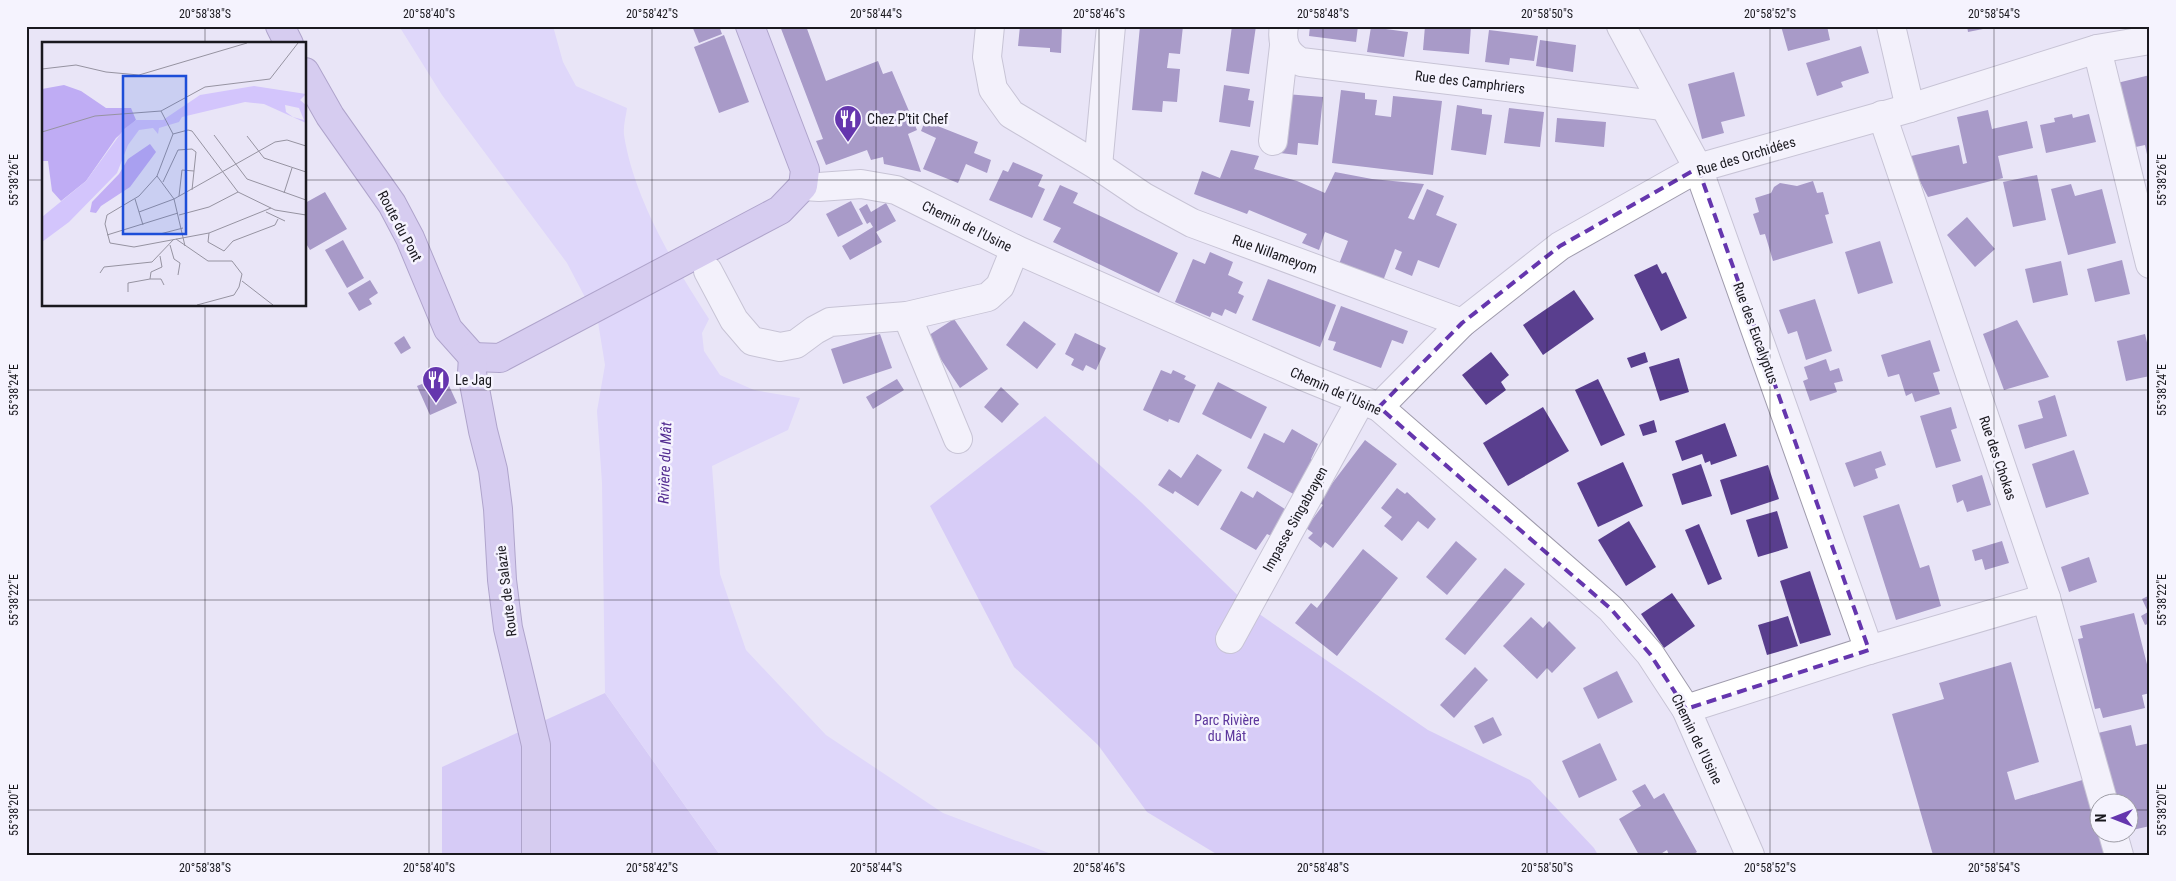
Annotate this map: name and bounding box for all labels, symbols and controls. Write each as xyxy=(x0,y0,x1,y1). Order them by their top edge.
text: 20°58'38"S xyxy=(179,7,231,21)
text: 20°58'40"S xyxy=(403,7,455,21)
text: 20°58'42"S xyxy=(626,7,678,21)
text: 20°58'44"S xyxy=(850,7,902,21)
text: 20°58'46"S xyxy=(1073,7,1125,21)
text: 20°58'48"S xyxy=(1297,7,1349,21)
text: 20°58'50"S xyxy=(1521,7,1573,21)
text: 20°58'52"S xyxy=(1744,7,1796,21)
text: 20°58'54"S xyxy=(1968,7,2020,21)
inset map xyxy=(42,42,306,306)
street label: Rue des Camphriers xyxy=(1414,67,1526,97)
restaurant icon: Chez P'tit Chef xyxy=(833,104,863,143)
place label: Chez P'tit Chef xyxy=(867,111,949,127)
street label: Rue des Orchidées xyxy=(1695,133,1797,179)
text: 55°38'26"E xyxy=(7,154,21,206)
text: 55°38'26"E xyxy=(2155,154,2169,206)
street label: Route du Pont xyxy=(375,188,425,264)
street label: Chemin de l'Usine xyxy=(919,197,1015,255)
street label: Rue Nillameyom xyxy=(1230,231,1320,277)
street label: Rue des Eucalyptus xyxy=(1730,280,1782,386)
text: 55°38'24"E xyxy=(7,364,21,416)
street label: Chemin de l'Usine xyxy=(1288,364,1384,418)
text: 55°38'24"E xyxy=(2155,364,2169,416)
restaurant icon: Le Jag xyxy=(421,365,451,404)
place label: Le Jag xyxy=(455,372,492,388)
street label: Rue des Chokas xyxy=(1976,414,2020,502)
water label: Rivière du Mât xyxy=(655,421,675,504)
street label: Impasse Singabrayen xyxy=(1259,464,1331,574)
street label: Route de Salazie xyxy=(492,544,520,637)
text: 55°38'22"E xyxy=(7,574,21,626)
text: 55°38'22"E xyxy=(2155,574,2169,626)
street label: Chemin de l'Usine xyxy=(1668,691,1726,787)
park label: Parc Rivière du Mât xyxy=(1194,712,1260,744)
text: 55°38'20"E xyxy=(7,784,21,836)
text: 55°38'20"E xyxy=(2155,784,2169,836)
north arrow xyxy=(2088,794,2138,844)
text: N xyxy=(2093,814,2109,822)
text: 20°58'38"S xyxy=(179,861,231,875)
text: 20°58'40"S xyxy=(403,861,455,875)
text: 20°58'42"S xyxy=(626,861,678,875)
text: 20°58'44"S xyxy=(850,861,902,875)
text: 20°58'46"S xyxy=(1073,861,1125,875)
text: 20°58'48"S xyxy=(1297,861,1349,875)
text: 20°58'50"S xyxy=(1521,861,1573,875)
text: 20°58'52"S xyxy=(1744,861,1796,875)
text: 20°58'54"S xyxy=(1968,861,2020,875)

